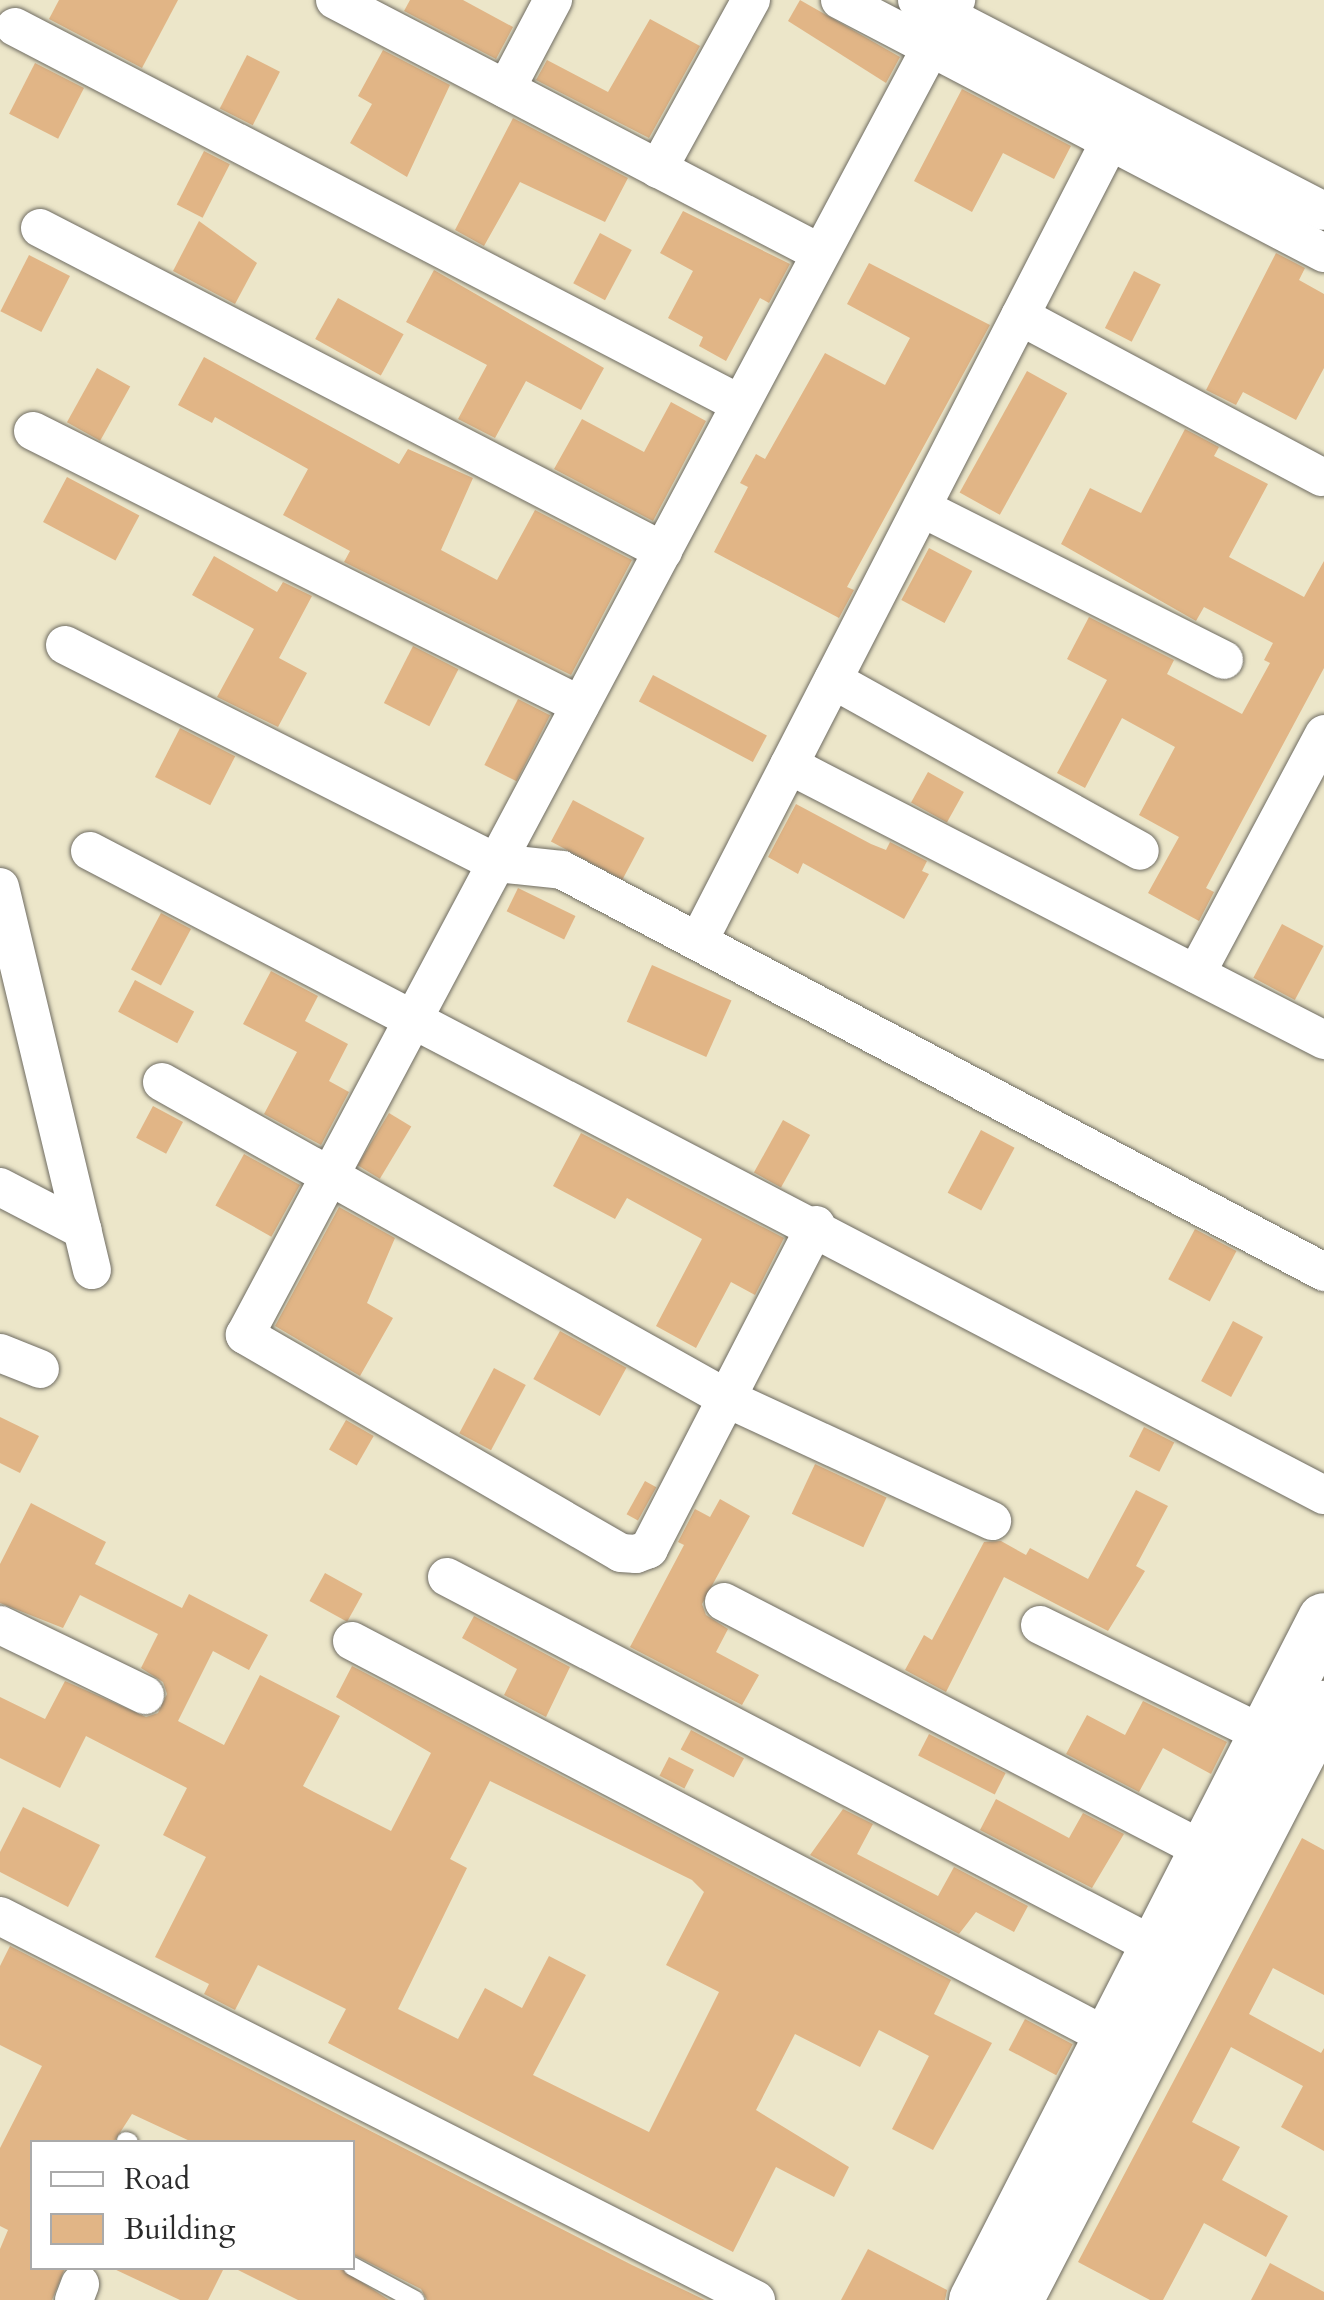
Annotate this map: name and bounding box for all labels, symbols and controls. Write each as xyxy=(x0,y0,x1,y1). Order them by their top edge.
legend xyxy=(30,2140,355,2270)
text: Road xyxy=(124,2159,190,2200)
text: Building xyxy=(124,2209,235,2250)

